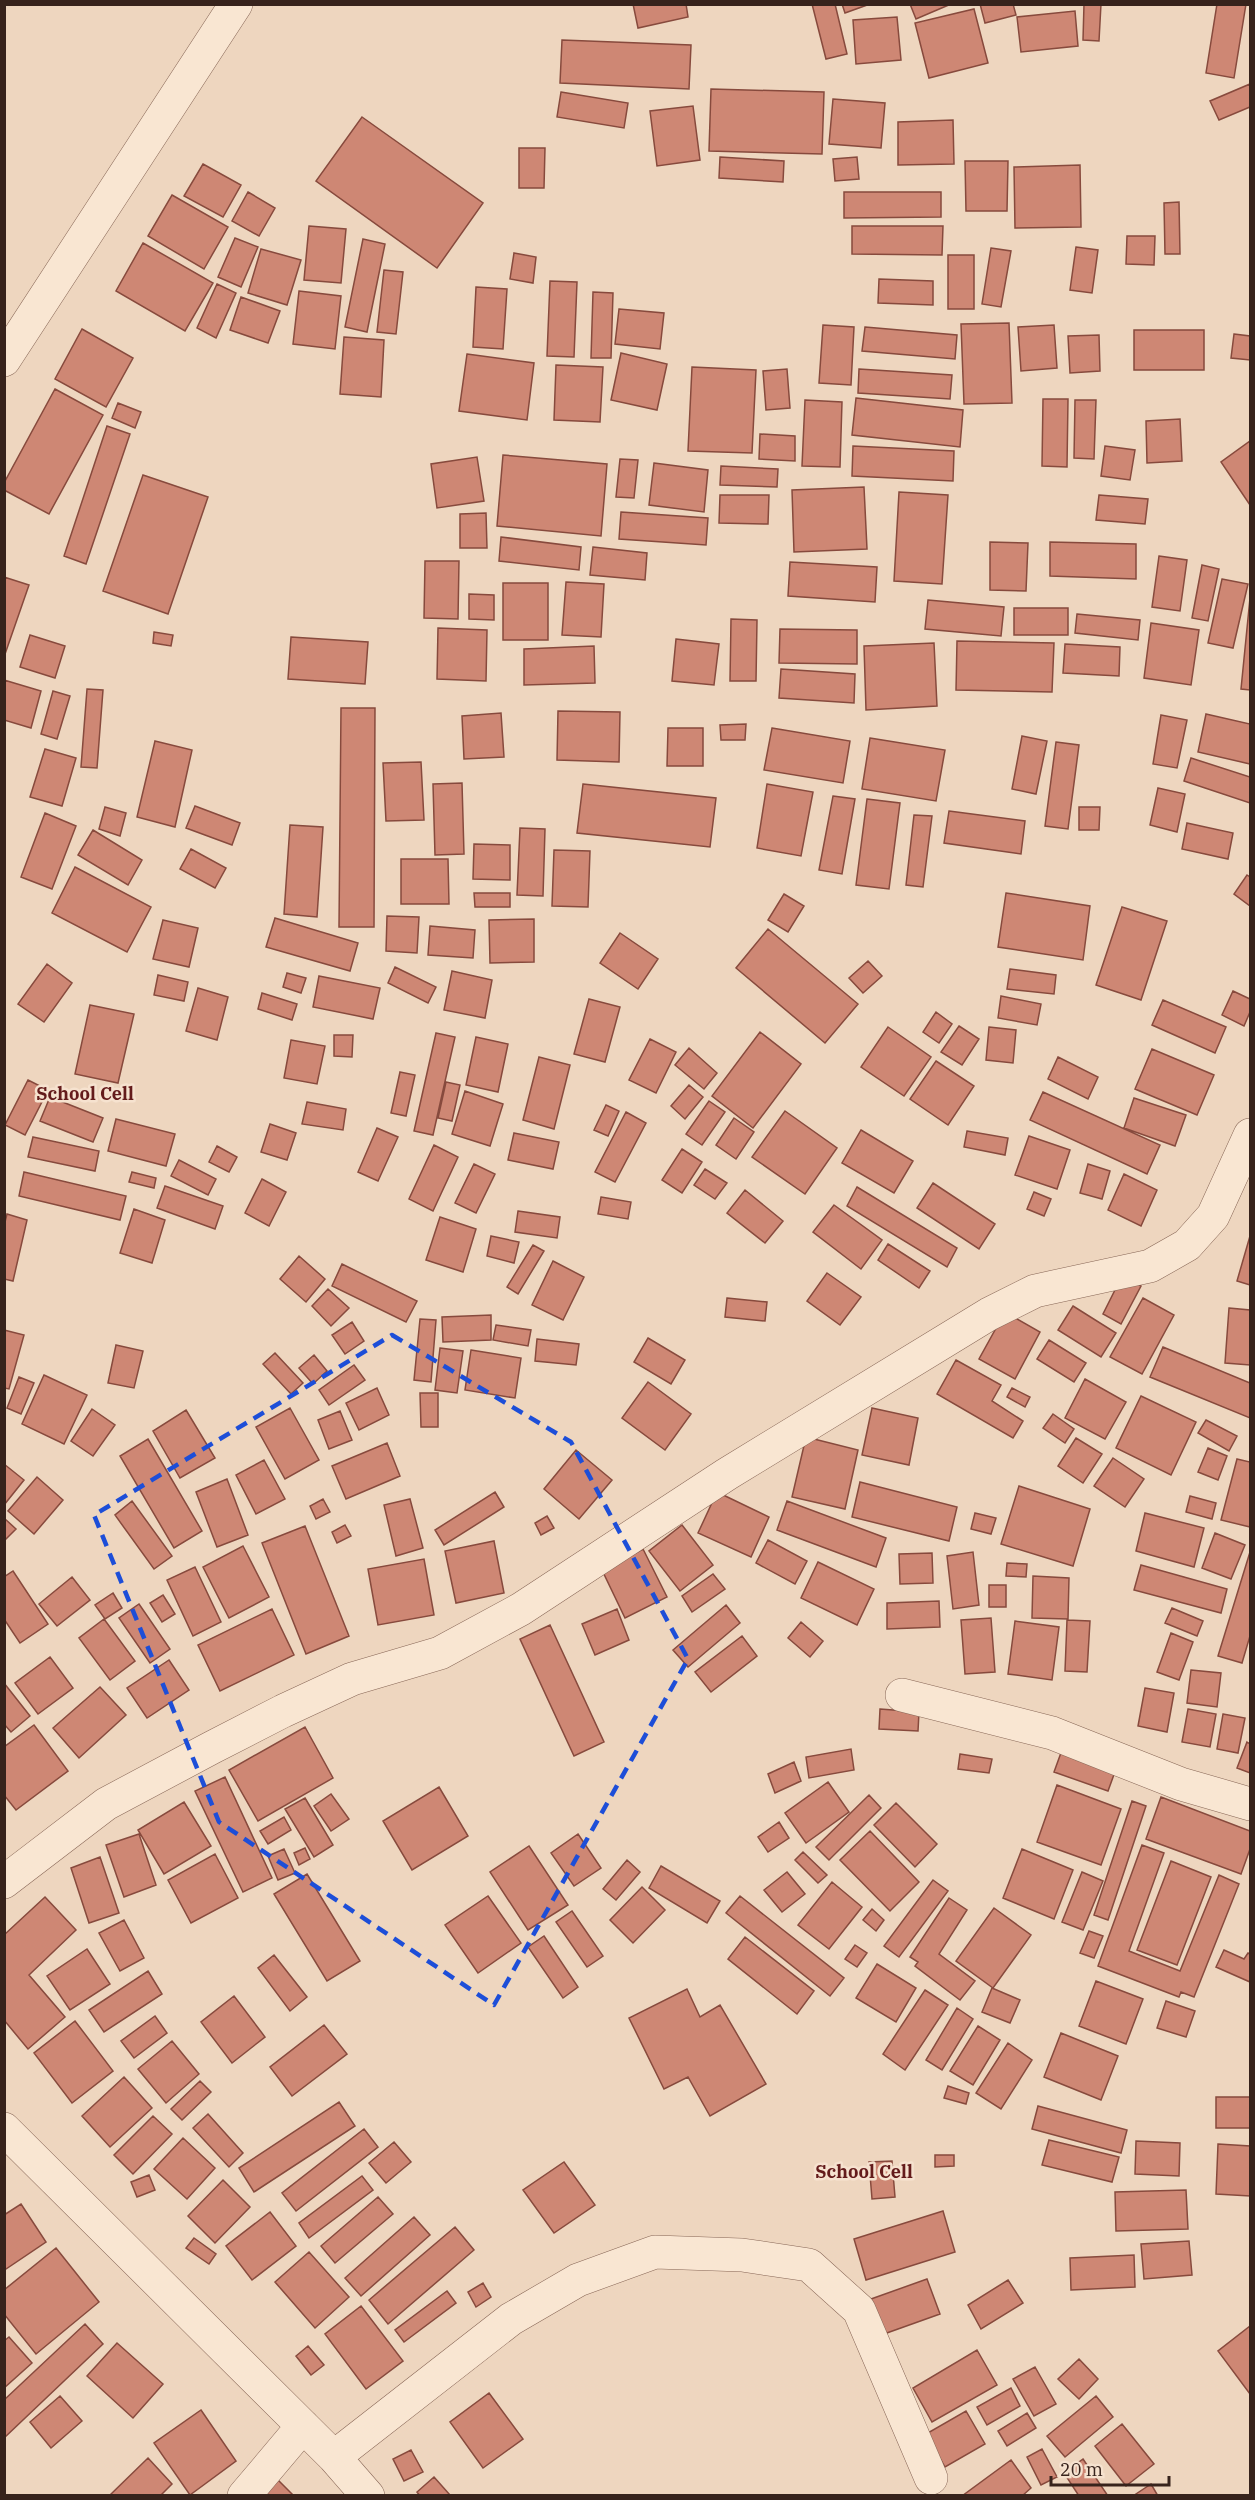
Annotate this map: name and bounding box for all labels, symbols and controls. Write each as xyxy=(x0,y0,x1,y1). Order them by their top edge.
district label: School Cell xyxy=(36,1082,134,1105)
district label: School Cell xyxy=(815,2160,913,2183)
scale bar xyxy=(1051,2449,1170,2487)
text: 20 m xyxy=(1060,2458,1103,2481)

